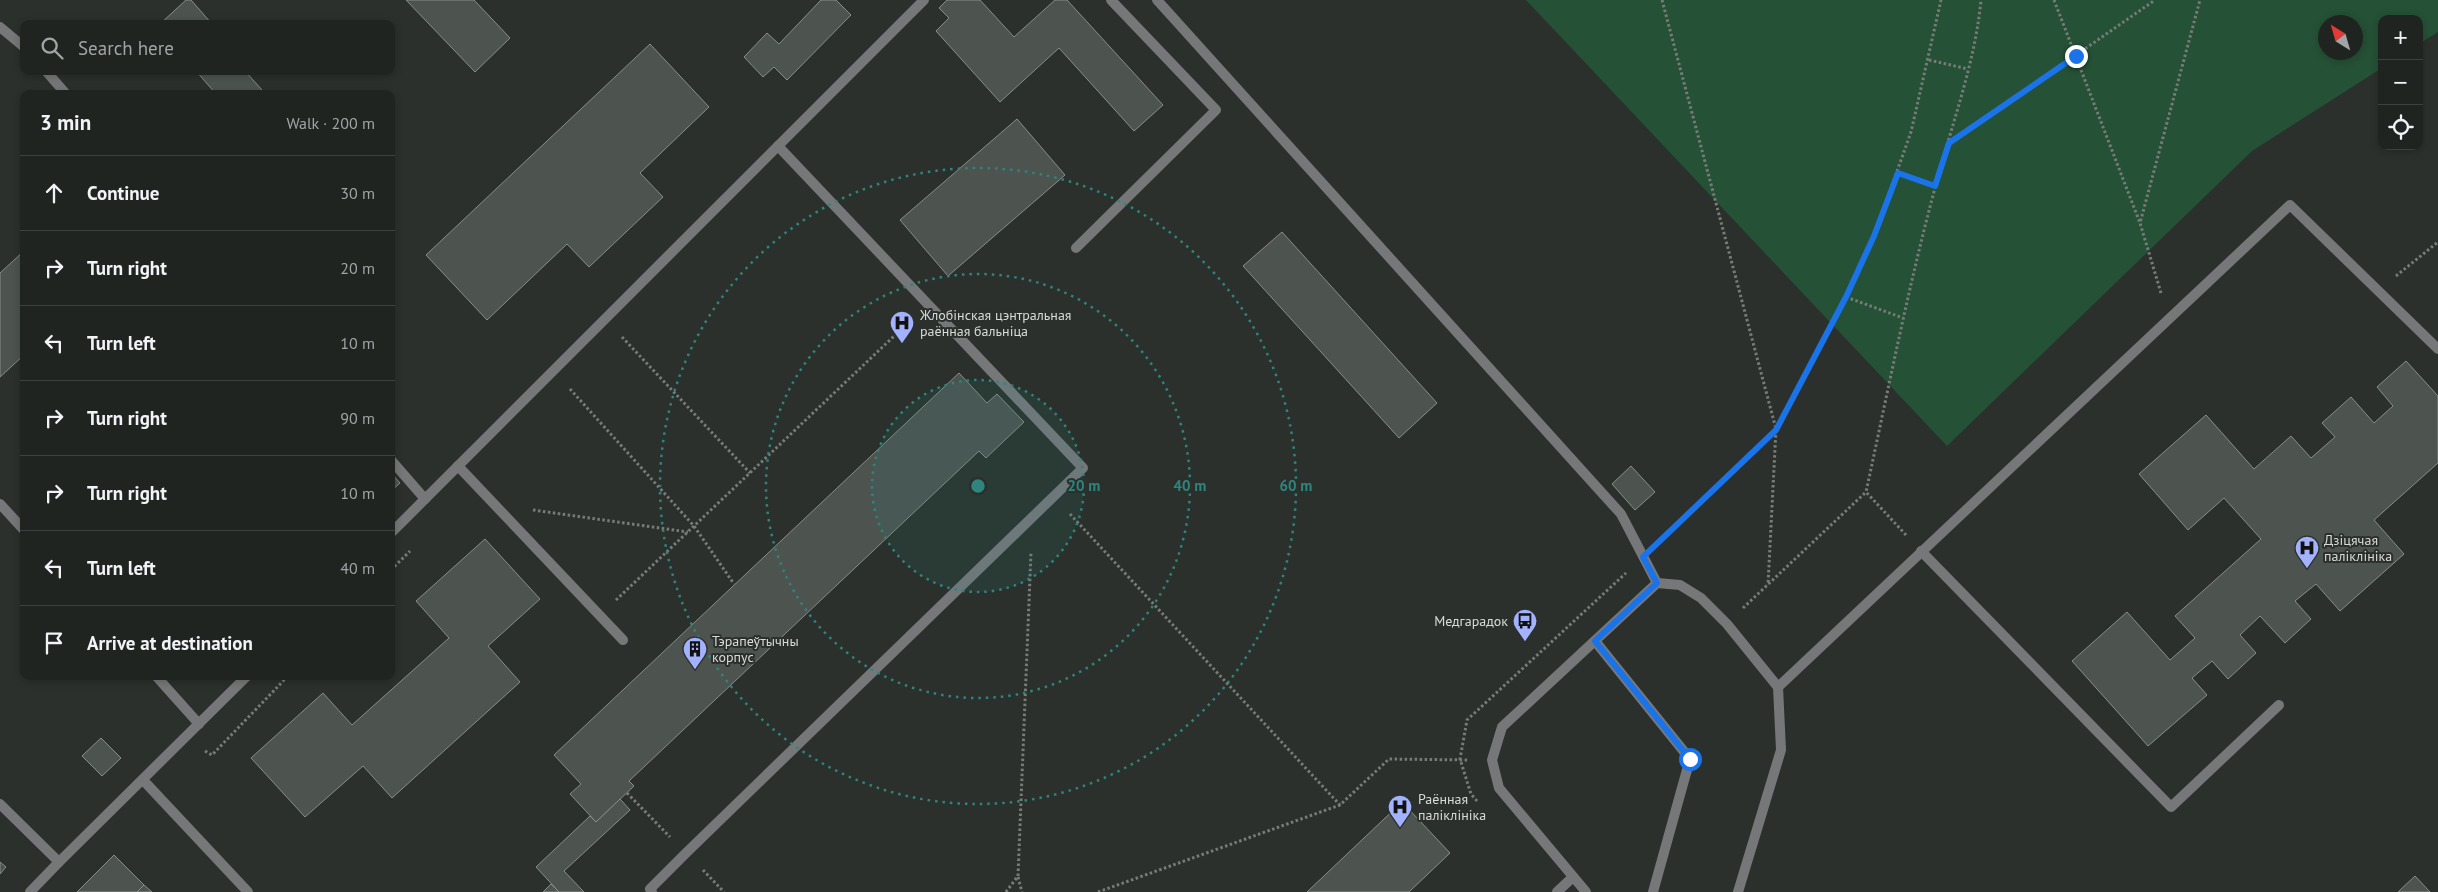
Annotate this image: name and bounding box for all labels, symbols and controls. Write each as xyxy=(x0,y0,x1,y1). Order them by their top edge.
north arrow xyxy=(2318,15,2363,60)
map controls xyxy=(2378,15,2423,150)
button: + xyxy=(2378,15,2423,60)
search box xyxy=(20,20,395,75)
icon: search xyxy=(38,34,66,62)
text: Search here xyxy=(78,36,174,60)
route end xyxy=(2065,45,2088,68)
button: − xyxy=(2378,60,2423,105)
button: locate xyxy=(2378,105,2423,150)
text: 3 min xyxy=(40,109,91,136)
text: Walk · 200 m xyxy=(286,113,375,133)
icon: ahead xyxy=(40,179,68,207)
text: Continue xyxy=(87,181,159,205)
text: 30 m xyxy=(340,183,375,203)
icon: right xyxy=(40,254,68,282)
text: Turn right xyxy=(87,256,167,280)
text: 20 m xyxy=(340,258,375,278)
place label: Жлобінская цэнтральная раённая бальніца xyxy=(919,306,1072,340)
hospital icon: Жлобінская цэнтральная раённая бальніца xyxy=(889,310,915,344)
icon: left xyxy=(40,329,68,357)
text: Turn left xyxy=(87,331,156,355)
text: 10 m xyxy=(340,333,375,353)
icon: right xyxy=(40,404,68,432)
text: Turn right xyxy=(87,406,167,430)
text: 90 m xyxy=(340,408,375,428)
text: 20 m xyxy=(1068,476,1100,495)
text: 40 m xyxy=(1174,476,1206,495)
text: 60 m xyxy=(1280,476,1312,495)
centre of rings xyxy=(969,477,987,495)
icon: right xyxy=(40,479,68,507)
text: Turn right xyxy=(87,481,167,505)
text: 10 m xyxy=(340,483,375,503)
place label: Дзіцячая паліклініка xyxy=(2324,531,2392,565)
hospital icon: Дзіцячая паліклініка xyxy=(2294,535,2320,569)
icon: left xyxy=(40,554,68,582)
text: Turn left xyxy=(87,556,156,580)
text: 40 m xyxy=(340,558,375,578)
bus stop icon: Медгарадок xyxy=(1512,608,1538,642)
place label: Медгарадок xyxy=(1434,612,1508,630)
icon: arrive xyxy=(40,629,68,657)
text: Arrive at destination xyxy=(87,631,253,655)
place label: Тэрапеўтычны корпус xyxy=(712,632,799,666)
building icon: Тэрапеўтычны корпус xyxy=(682,636,708,670)
route start xyxy=(1679,748,1702,771)
place label: Раённая паліклініка xyxy=(1418,790,1486,824)
hospital icon: Раённая паліклініка xyxy=(1387,794,1413,828)

